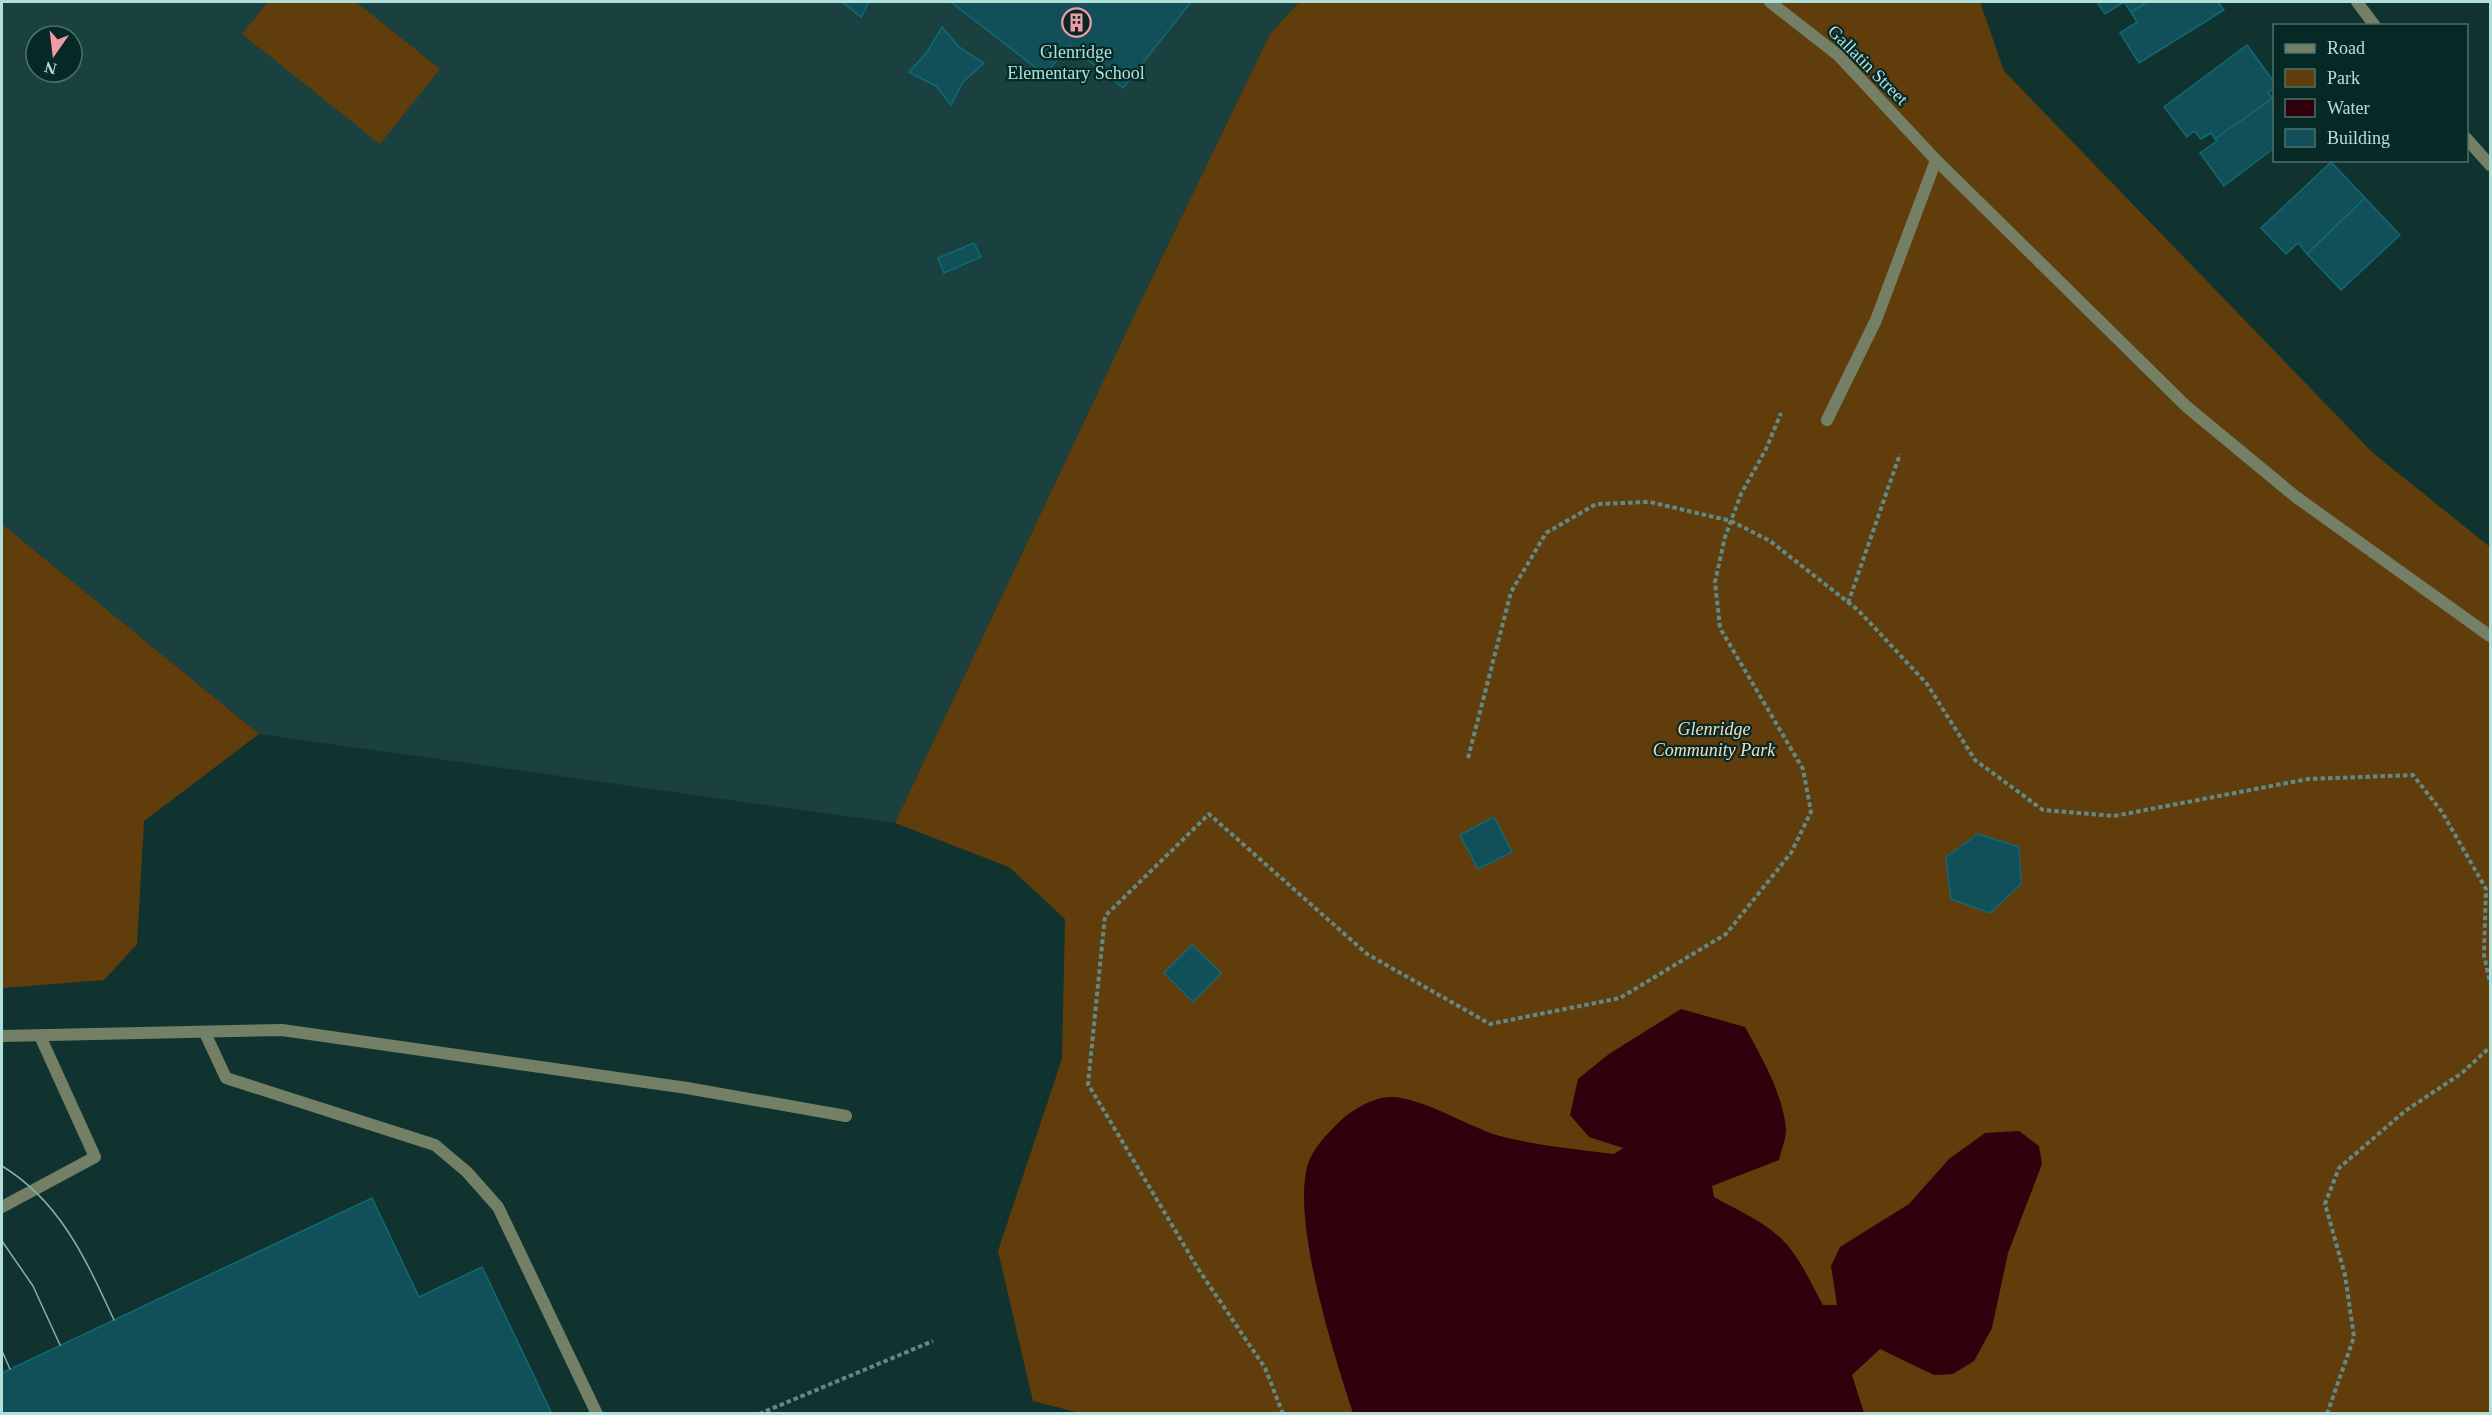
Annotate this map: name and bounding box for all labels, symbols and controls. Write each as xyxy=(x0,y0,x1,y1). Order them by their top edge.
building icon: Glenridge Elementary School xyxy=(1060,7,1092,39)
street label: Gallatin Street xyxy=(1824,21,1912,109)
north arrow xyxy=(24,24,84,84)
legend xyxy=(2273,24,2468,162)
text: Road xyxy=(2327,38,2365,58)
place label: Glenridge Elementary School xyxy=(1007,42,1145,83)
text: N xyxy=(42,58,58,78)
text: Park xyxy=(2327,68,2360,88)
text: Water xyxy=(2327,98,2370,118)
text: Building xyxy=(2327,128,2390,148)
park label: Glenridge Community Park xyxy=(1653,719,1776,760)

